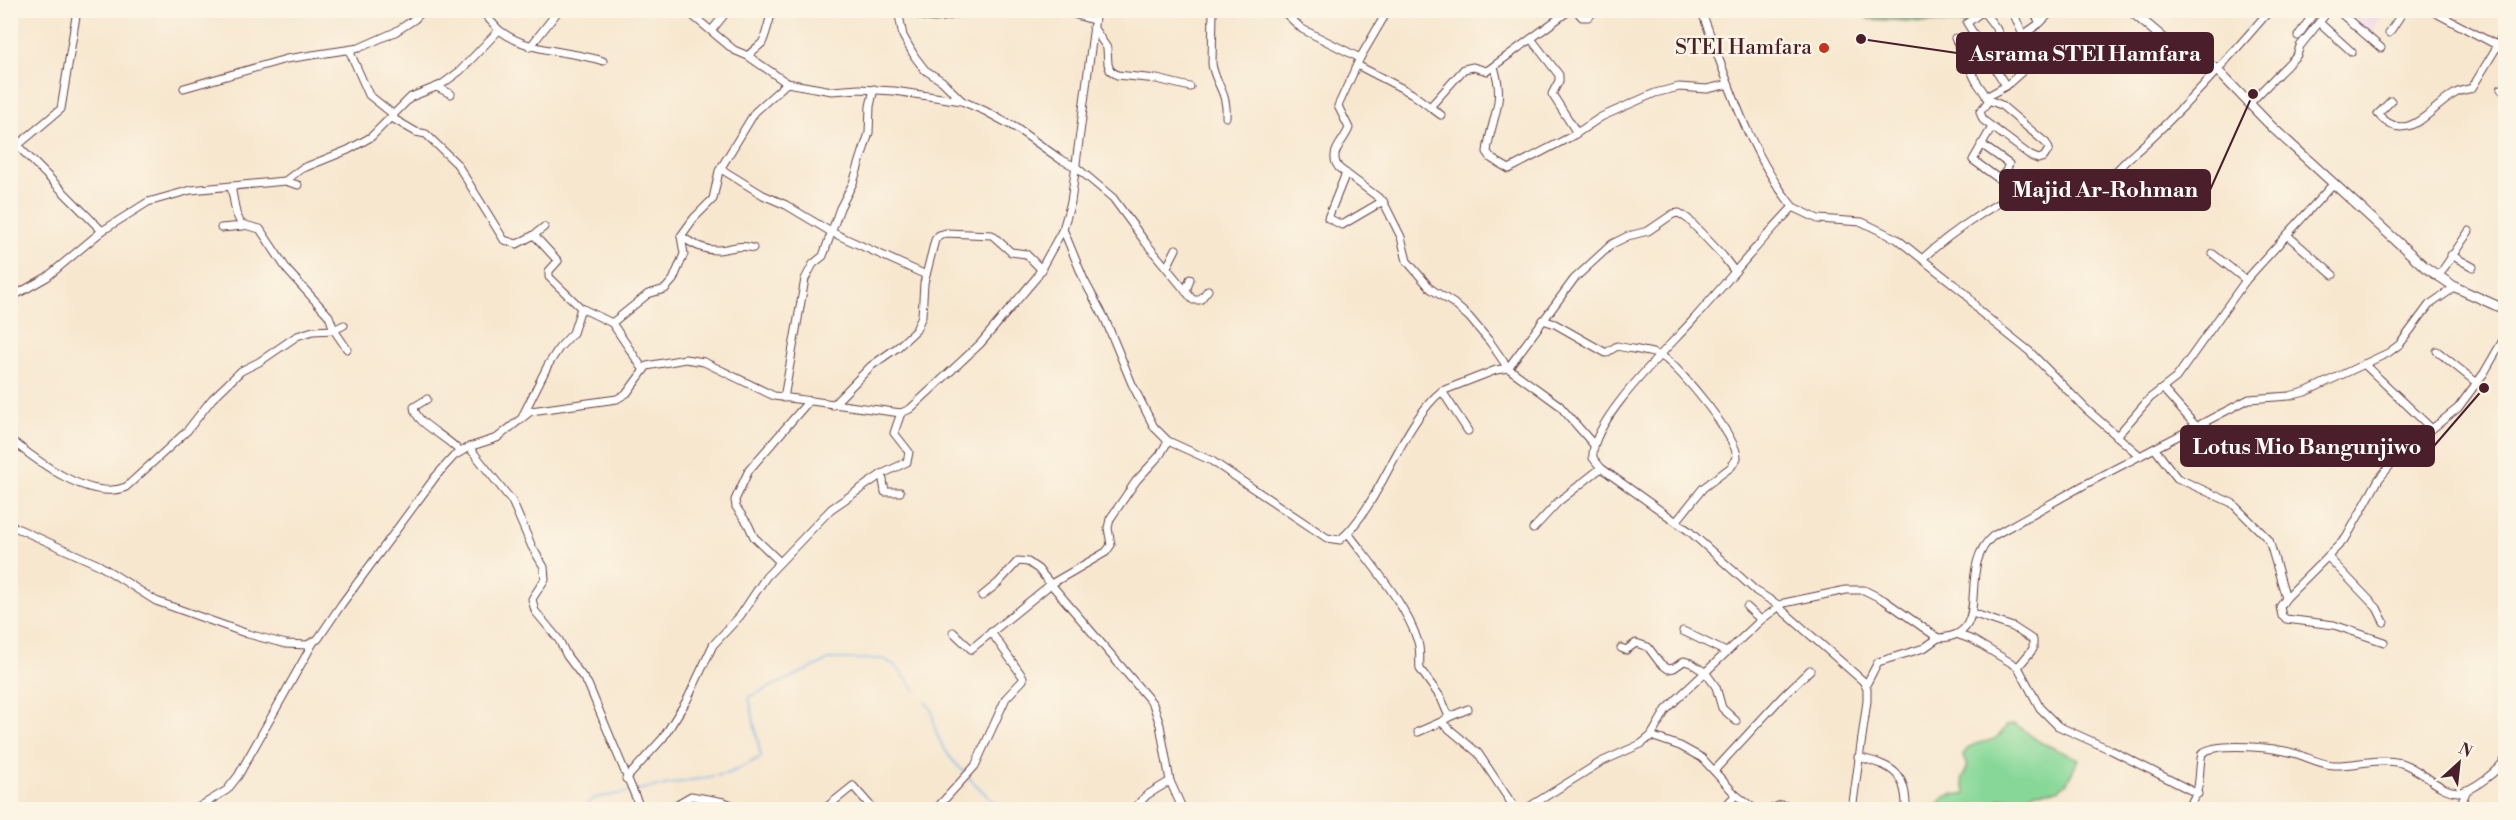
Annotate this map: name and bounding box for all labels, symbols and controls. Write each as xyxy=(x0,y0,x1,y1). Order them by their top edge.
callout: Asrama STEI Hamfara xyxy=(1957,33,2213,73)
place label: STEI Hamfara xyxy=(1675,35,1812,61)
marker: STEI Hamfara xyxy=(1817,41,1831,55)
text: Asrama STEI Hamfara xyxy=(1968,41,2202,68)
callout: Majid Ar-Rohman xyxy=(2000,170,2210,210)
text: Majid Ar-Rohman xyxy=(2012,177,2199,204)
callout: Lotus Mio Bangunjiwo xyxy=(2181,426,2434,466)
text: Lotus Mio Bangunjiwo xyxy=(2192,434,2422,461)
north arrow xyxy=(2429,733,2489,793)
text: N xyxy=(2455,739,2476,762)

